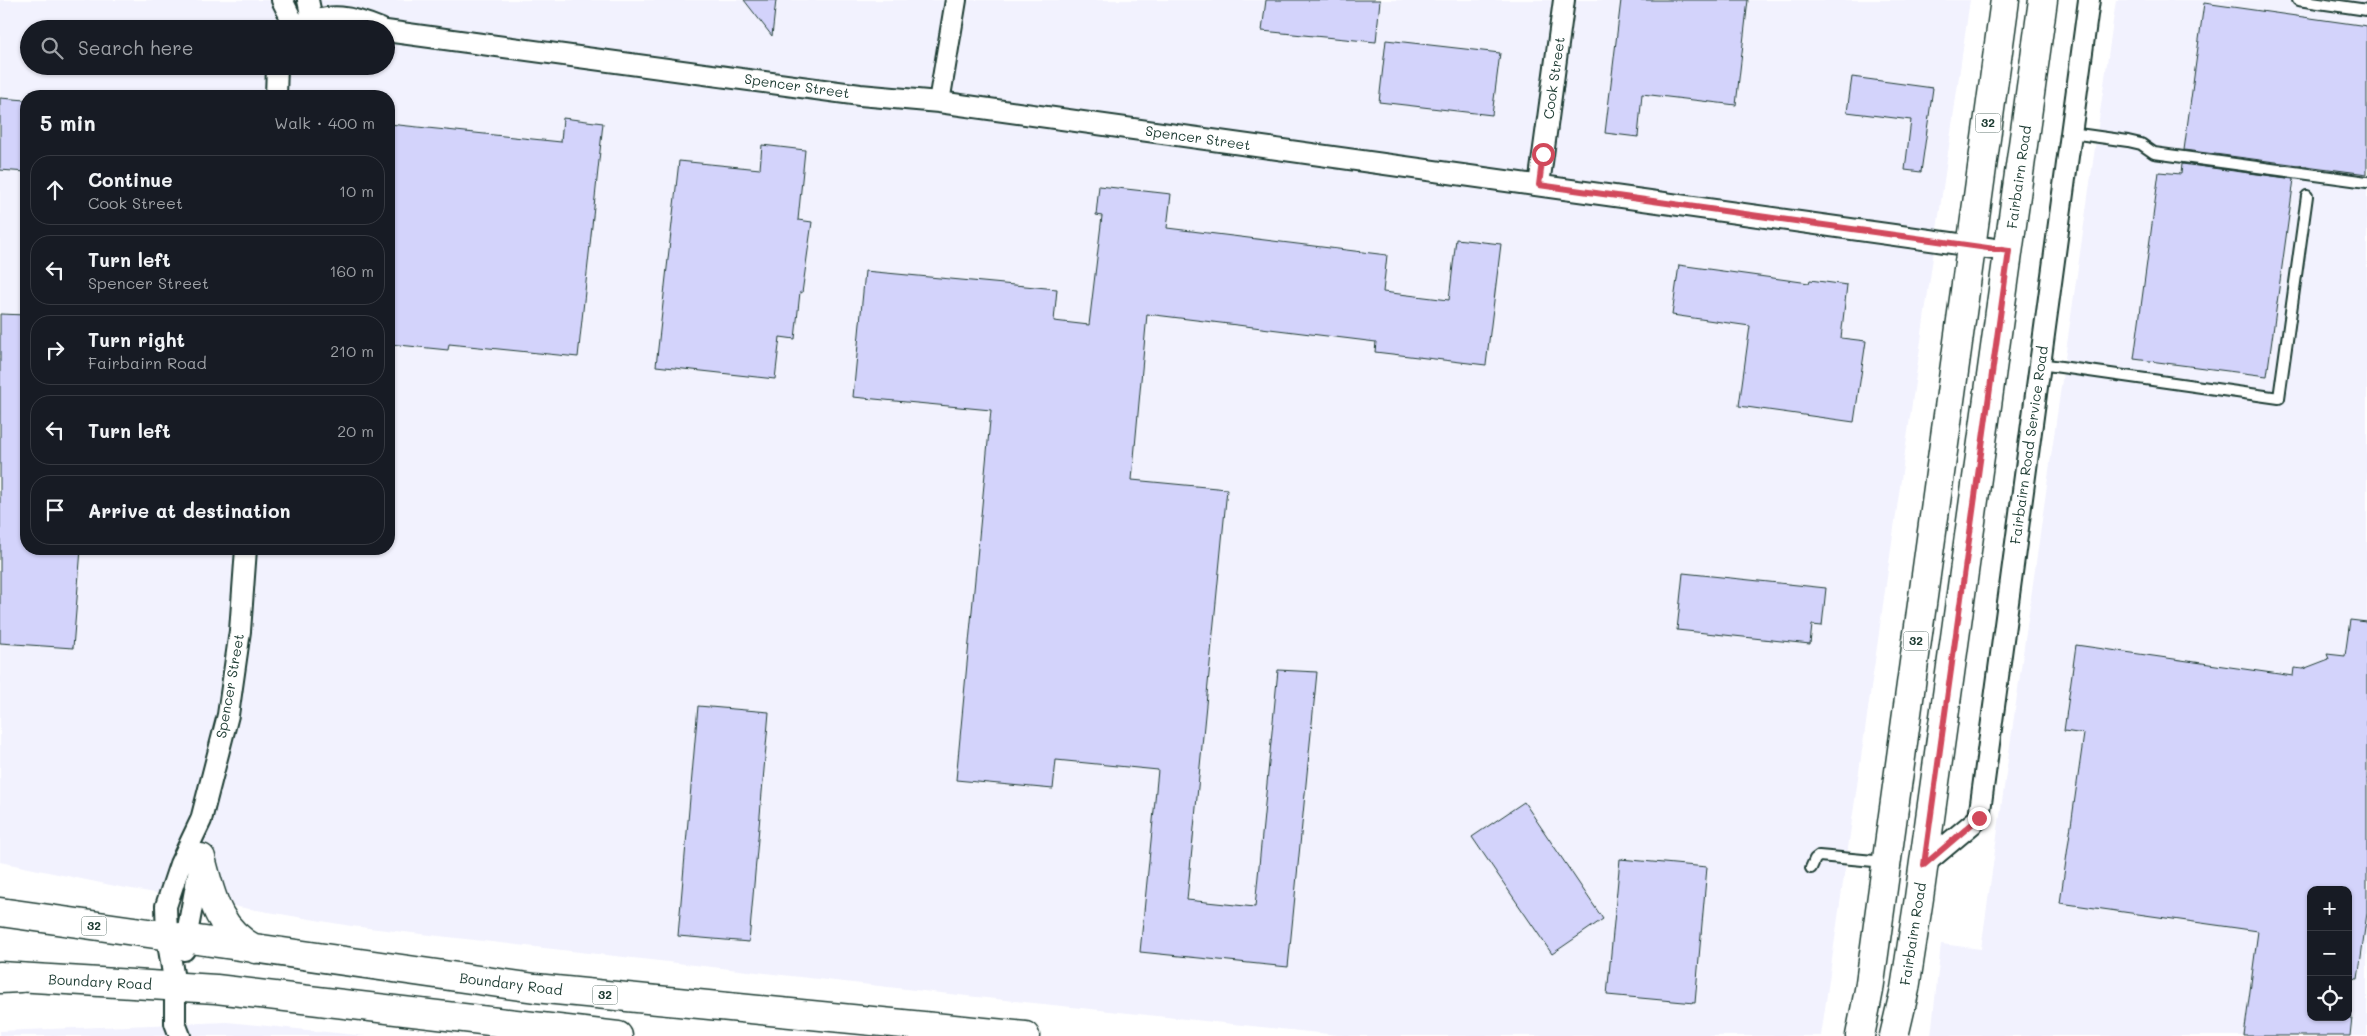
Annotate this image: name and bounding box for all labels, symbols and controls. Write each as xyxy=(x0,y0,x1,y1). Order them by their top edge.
search box xyxy=(20,20,395,75)
icon: search xyxy=(38,34,66,62)
text: Search here xyxy=(78,35,194,60)
street label: Cook Street xyxy=(1538,35,1569,120)
street label: Spencer Street xyxy=(743,69,851,102)
text: 5 min xyxy=(40,109,96,136)
text: Walk · 400 m xyxy=(274,112,375,133)
road number: 32 xyxy=(1976,114,2000,132)
street label: Spencer Street xyxy=(1144,121,1252,154)
street label: Fairbairn Road xyxy=(2002,124,2035,230)
route start xyxy=(1532,143,1555,166)
text: Continue xyxy=(88,167,173,192)
icon: ahead xyxy=(41,176,69,204)
text: 10 m xyxy=(339,180,374,201)
text: Cook Street xyxy=(88,192,183,213)
text: Turn left xyxy=(88,247,171,272)
icon: left xyxy=(41,256,69,284)
text: 160 m xyxy=(329,260,374,281)
text: Spencer Street xyxy=(88,272,209,293)
text: Turn right xyxy=(88,327,185,352)
icon: right xyxy=(41,336,69,364)
text: 210 m xyxy=(330,340,374,361)
street label: Fairbairn Road Service Road xyxy=(2005,344,2052,545)
text: Fairbairn Road xyxy=(88,352,207,373)
icon: left xyxy=(41,416,69,444)
text: Turn left xyxy=(88,418,171,443)
text: 20 m xyxy=(337,420,374,441)
icon: arrive xyxy=(41,496,69,524)
text: Arrive at destination xyxy=(88,498,291,523)
road number: 32 xyxy=(1904,631,1928,650)
street label: Spencer Street xyxy=(211,632,248,740)
route end xyxy=(1968,807,1991,830)
street label: Fairbairn Road xyxy=(1895,881,1930,987)
map controls xyxy=(2307,886,2352,1021)
button: + xyxy=(2307,886,2352,931)
road number: 32 xyxy=(82,916,106,936)
button: − xyxy=(2307,931,2352,976)
street label: Boundary Road xyxy=(458,968,564,999)
street label: Boundary Road xyxy=(48,969,152,994)
button: locate xyxy=(2307,976,2352,1021)
road number: 32 xyxy=(592,986,618,1004)

